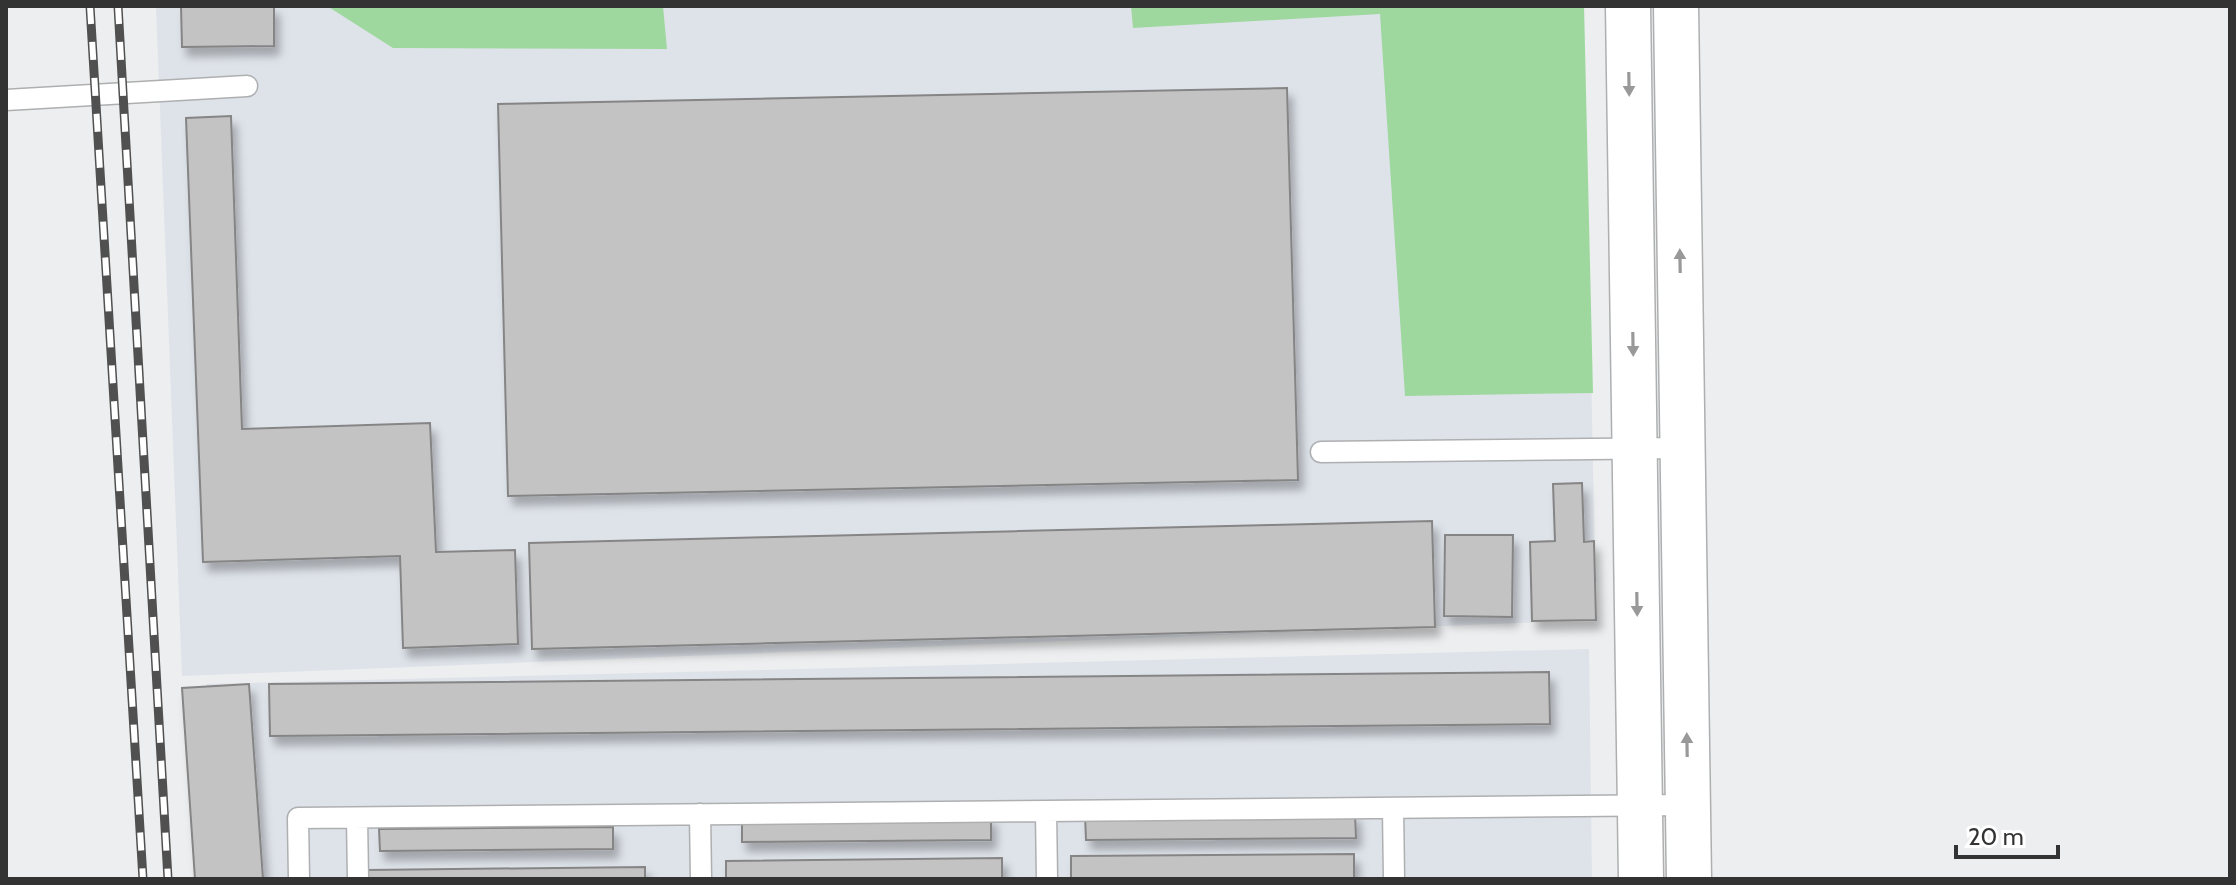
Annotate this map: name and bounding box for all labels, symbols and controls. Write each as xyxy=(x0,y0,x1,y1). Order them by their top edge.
one-way arrow xyxy=(1623,72,1635,97)
one-way arrow xyxy=(1674,248,1686,273)
one-way arrow xyxy=(1627,332,1639,357)
one-way arrow xyxy=(1630,592,1643,617)
one-way arrow xyxy=(1680,732,1693,757)
scale bar xyxy=(1956,809,2058,859)
text: 20 m xyxy=(1968,822,2024,851)

